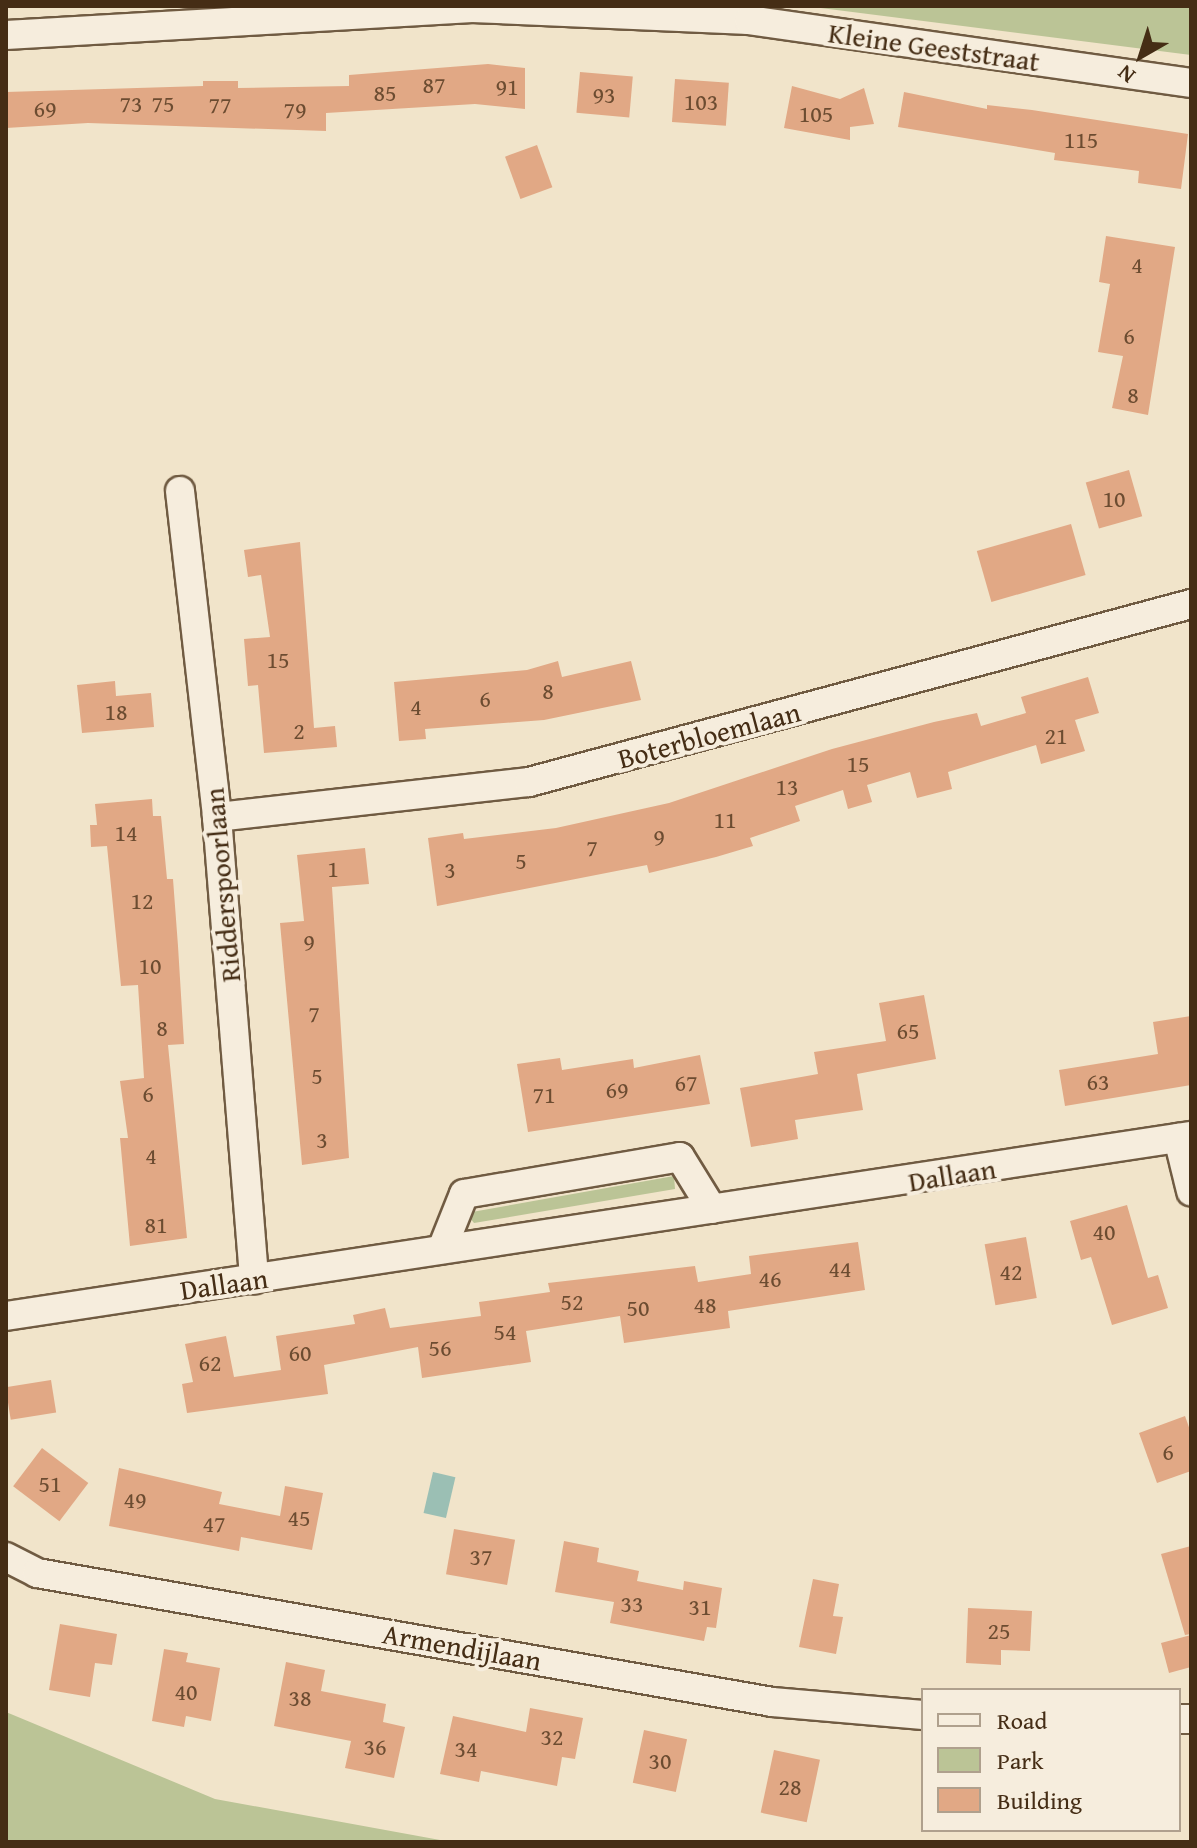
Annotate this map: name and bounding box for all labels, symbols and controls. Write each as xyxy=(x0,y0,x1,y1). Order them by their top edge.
street label: Kleine Geeststraat xyxy=(826,16,1042,78)
north arrow xyxy=(1101,16,1181,96)
text: N xyxy=(1110,58,1142,92)
house number: 87 xyxy=(422,71,446,99)
house number: 91 xyxy=(495,73,519,101)
house number: 85 xyxy=(373,79,397,107)
house number: 93 xyxy=(592,81,616,109)
house number: 103 xyxy=(684,88,718,116)
house number: 73 xyxy=(119,90,143,118)
house number: 75 xyxy=(151,90,175,118)
house number: 77 xyxy=(208,91,232,119)
house number: 69 xyxy=(33,95,57,123)
house number: 79 xyxy=(283,96,307,124)
house number: 105 xyxy=(799,100,833,128)
house number: 115 xyxy=(1064,126,1098,154)
house number: 4 xyxy=(1131,251,1143,279)
house number: 6 xyxy=(1123,322,1135,350)
house number: 8 xyxy=(1127,381,1139,409)
house number: 10 xyxy=(1102,485,1126,513)
house number: 15 xyxy=(266,646,290,674)
house number: 8 xyxy=(542,677,554,705)
house number: 6 xyxy=(479,685,491,713)
house number: 4 xyxy=(410,693,422,721)
street label: Boterbloemlaan xyxy=(614,695,804,775)
house number: 18 xyxy=(104,698,128,726)
house number: 2 xyxy=(293,717,305,745)
house number: 21 xyxy=(1044,722,1068,750)
house number: 15 xyxy=(846,750,870,778)
house number: 13 xyxy=(775,773,799,801)
street label: Ridderspoorlaan xyxy=(197,786,247,984)
house number: 11 xyxy=(713,806,737,834)
house number: 14 xyxy=(114,819,138,847)
house number: 9 xyxy=(653,823,665,851)
house number: 7 xyxy=(586,834,598,862)
house number: 5 xyxy=(515,847,527,875)
house number: 1 xyxy=(327,855,339,883)
house number: 3 xyxy=(444,856,456,884)
house number: 12 xyxy=(130,887,154,915)
house number: 9 xyxy=(303,928,315,956)
house number: 10 xyxy=(138,952,162,980)
house number: 7 xyxy=(308,1000,320,1028)
house number: 8 xyxy=(156,1014,168,1042)
house number: 65 xyxy=(896,1017,920,1045)
house number: 5 xyxy=(311,1062,323,1090)
house number: 63 xyxy=(1086,1068,1110,1096)
house number: 67 xyxy=(674,1069,698,1097)
house number: 69 xyxy=(605,1076,629,1104)
house number: 6 xyxy=(142,1080,154,1108)
house number: 71 xyxy=(532,1081,556,1109)
house number: 3 xyxy=(316,1126,328,1154)
house number: 4 xyxy=(145,1142,157,1170)
street label: Dallaan xyxy=(906,1152,998,1198)
house number: 81 xyxy=(144,1211,168,1239)
house number: 40 xyxy=(1092,1218,1116,1246)
house number: 44 xyxy=(828,1255,852,1283)
house number: 42 xyxy=(999,1258,1023,1286)
street label: Dallaan xyxy=(178,1261,270,1307)
house number: 46 xyxy=(758,1265,782,1293)
house number: 52 xyxy=(560,1288,584,1316)
house number: 48 xyxy=(693,1291,717,1319)
house number: 50 xyxy=(626,1294,650,1322)
house number: 54 xyxy=(493,1318,517,1346)
house number: 56 xyxy=(428,1334,452,1362)
house number: 60 xyxy=(288,1339,312,1367)
house number: 62 xyxy=(198,1349,222,1377)
house number: 6 xyxy=(1162,1438,1174,1466)
house number: 51 xyxy=(38,1470,62,1498)
house number: 49 xyxy=(123,1486,147,1514)
house number: 45 xyxy=(287,1504,311,1532)
house number: 47 xyxy=(202,1510,226,1538)
house number: 37 xyxy=(469,1543,493,1571)
house number: 33 xyxy=(620,1590,644,1618)
house number: 31 xyxy=(688,1593,712,1621)
street label: Armendijlaan xyxy=(380,1617,544,1677)
house number: 25 xyxy=(987,1617,1011,1645)
house number: 40 xyxy=(174,1678,198,1706)
house number: 38 xyxy=(288,1684,312,1712)
legend xyxy=(921,1688,1181,1832)
text: Road xyxy=(997,1703,1047,1738)
house number: 32 xyxy=(540,1723,564,1751)
house number: 36 xyxy=(363,1733,387,1761)
house number: 34 xyxy=(454,1735,478,1763)
text: Park xyxy=(997,1743,1043,1778)
house number: 30 xyxy=(648,1747,672,1775)
house number: 28 xyxy=(778,1773,802,1801)
text: Building xyxy=(997,1783,1082,1818)

